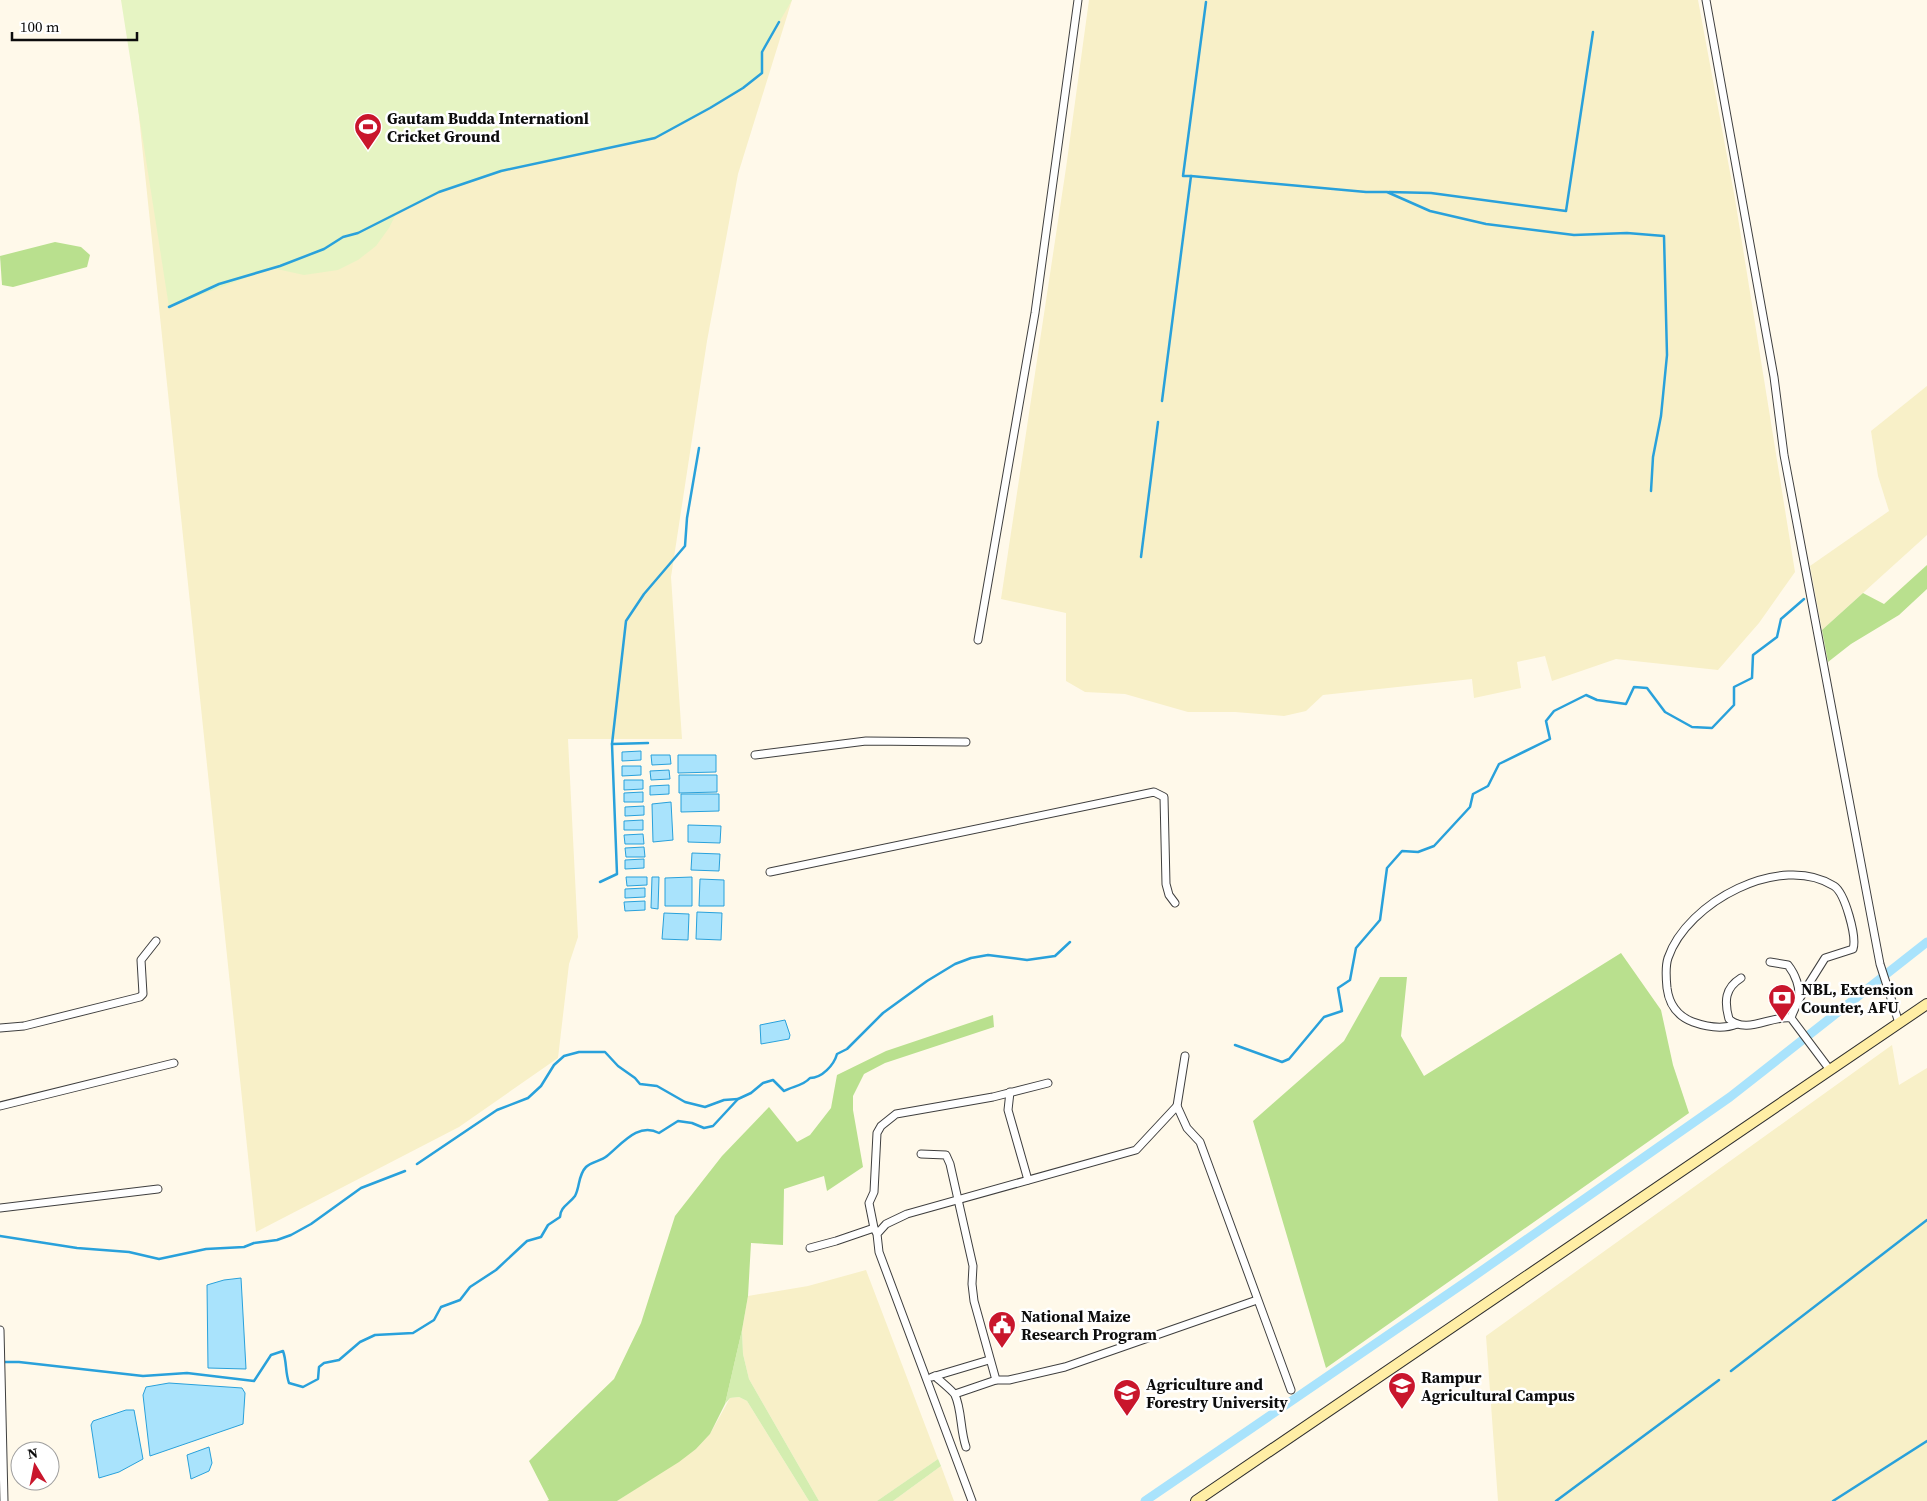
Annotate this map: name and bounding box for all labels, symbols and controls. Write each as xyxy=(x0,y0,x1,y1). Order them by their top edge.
scale bar xyxy=(12,10,138,42)
text: 100 m xyxy=(20,16,60,37)
place label: Gautam Budda Internationl Cricket Ground xyxy=(387,107,589,147)
sports icon: Gautam Budda Internationl Cricket Ground xyxy=(353,112,383,151)
place label: NBL, Extension Counter, AFU xyxy=(1801,978,1914,1018)
bank icon: NBL, Extension Counter, AFU xyxy=(1767,983,1797,1022)
place label: National Maize Research Program xyxy=(1021,1305,1157,1345)
public building icon: National Maize Research Program xyxy=(987,1310,1017,1349)
place label: Rampur Agricultural Campus xyxy=(1421,1366,1575,1406)
school or university icon: Rampur Agricultural Campus xyxy=(1387,1371,1417,1410)
place label: Agriculture and Forestry University xyxy=(1146,1373,1288,1413)
school or university icon: Agriculture and Forestry University xyxy=(1112,1378,1142,1417)
north arrow xyxy=(10,1441,60,1491)
text: N xyxy=(26,1442,40,1464)

